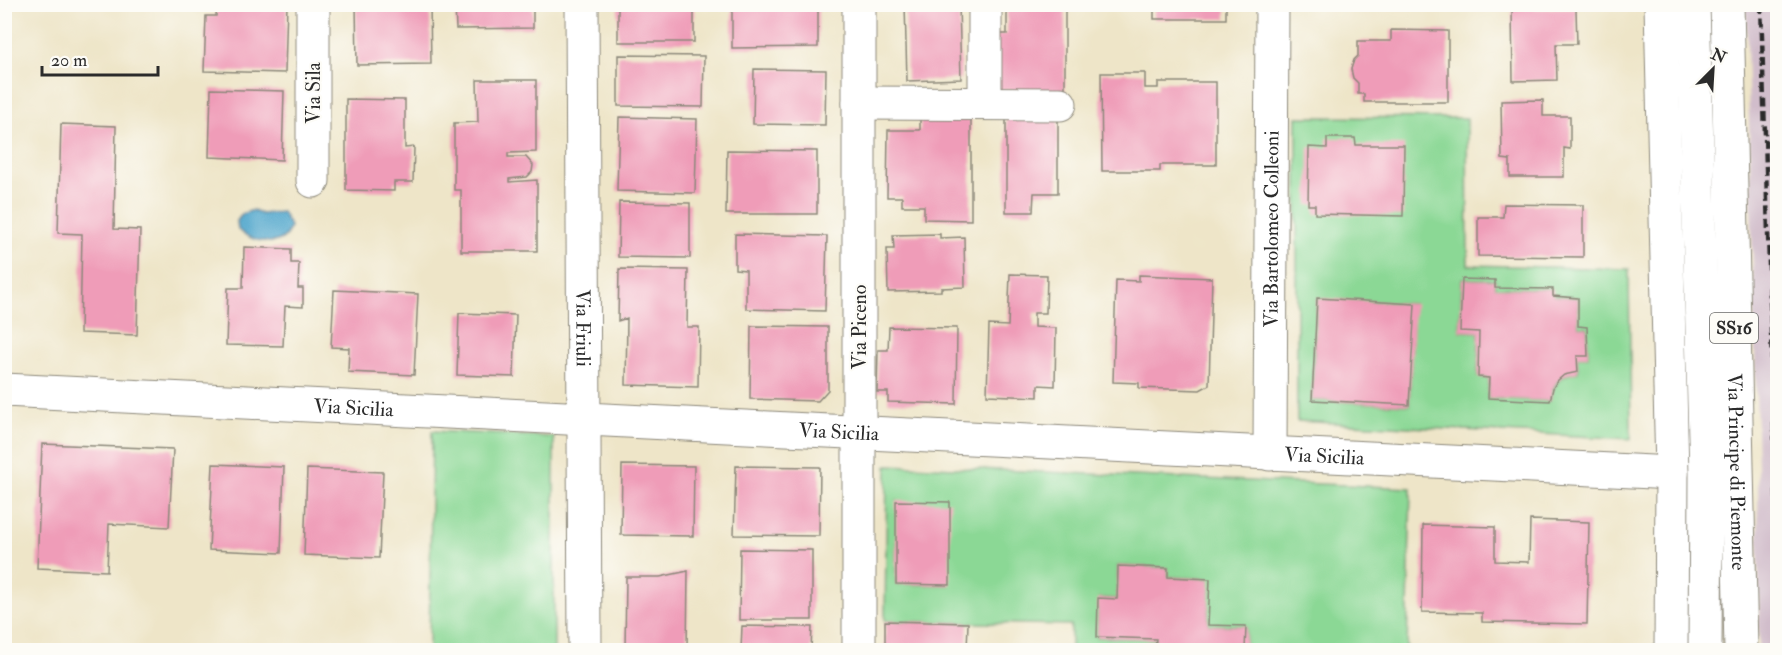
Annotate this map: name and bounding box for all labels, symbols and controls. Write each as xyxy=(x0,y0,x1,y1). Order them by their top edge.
scale bar xyxy=(42,39,158,77)
north arrow xyxy=(1683,39,1743,99)
text: N xyxy=(1707,44,1730,69)
text: 20 m xyxy=(51,49,87,72)
street label: Via Sila xyxy=(301,61,326,124)
street label: Via Bartolomeo Colleoni xyxy=(1258,130,1284,328)
street label: Via Piceno xyxy=(847,285,872,369)
street label: Via Friuli xyxy=(571,289,596,367)
road number: SS16 xyxy=(1710,313,1758,343)
street label: Via Principe di Piemonte xyxy=(1723,373,1752,571)
street label: Via Sicilia xyxy=(313,393,395,422)
street label: Via Sicilia xyxy=(798,417,880,446)
street label: Via Sicilia xyxy=(1284,441,1366,470)

